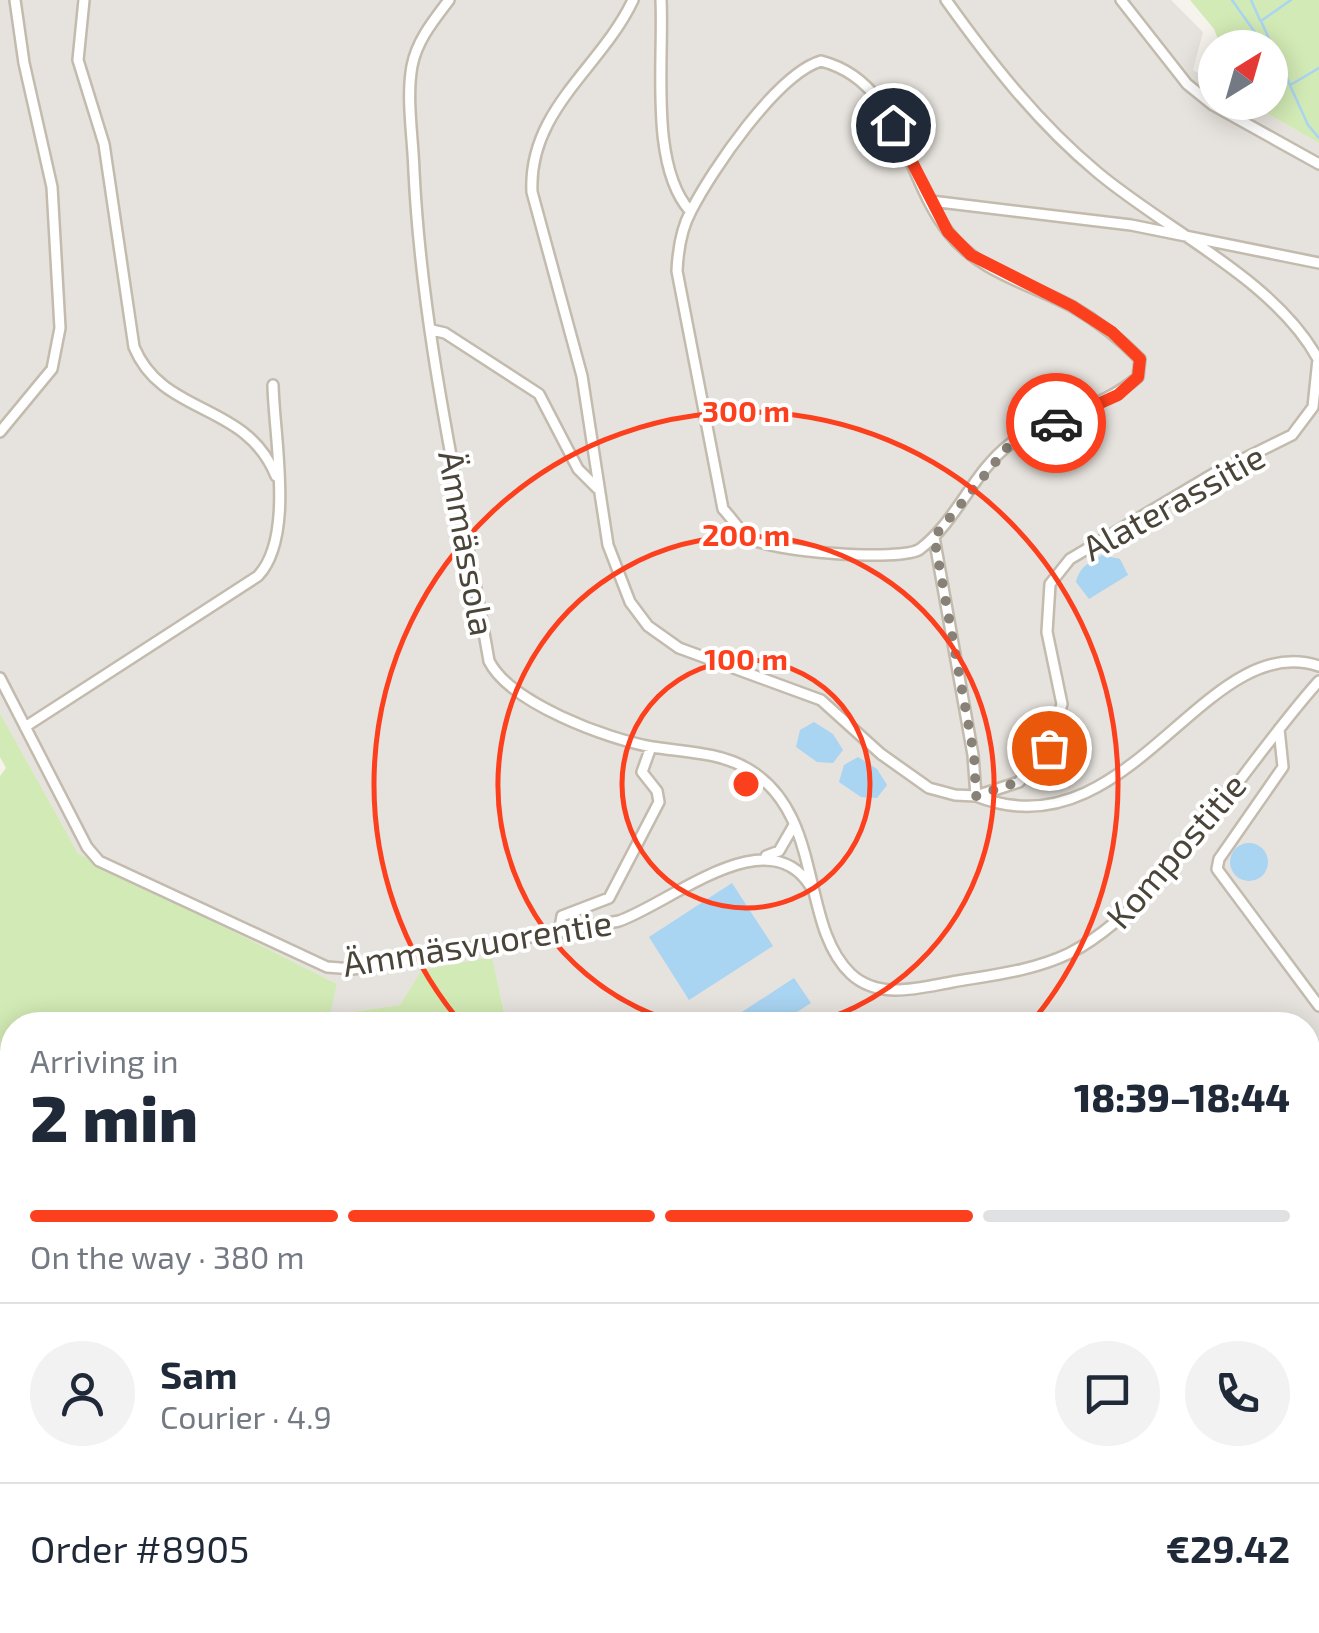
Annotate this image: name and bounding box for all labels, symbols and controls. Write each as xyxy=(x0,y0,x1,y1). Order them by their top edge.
north arrow xyxy=(1198,30,1288,120)
map controls xyxy=(1198,30,1288,120)
pin xyxy=(851,83,936,168)
icon: home xyxy=(866,98,921,153)
courier xyxy=(1006,373,1106,473)
text: 300 m xyxy=(702,392,790,428)
icon: car xyxy=(1029,396,1084,451)
street label: Alaterassitie xyxy=(1075,434,1271,568)
street label: Ämmässola xyxy=(431,447,505,639)
text: 200 m xyxy=(702,516,790,552)
text: 100 m xyxy=(704,640,788,676)
pin xyxy=(1007,706,1092,791)
icon: bag xyxy=(1022,721,1077,776)
street label: Kompostitie xyxy=(1096,764,1254,936)
centre of rings xyxy=(728,766,764,802)
street label: Ämmäsvuorentie xyxy=(339,900,615,984)
text: Arriving in xyxy=(30,1041,179,1079)
text: 18:39–18:44 xyxy=(1074,1074,1290,1120)
text: 2 min xyxy=(30,1077,198,1155)
text: On the way · 380 m xyxy=(30,1237,305,1275)
button: person xyxy=(30,1341,135,1446)
button: chat xyxy=(1055,1341,1160,1446)
button: phone xyxy=(1185,1341,1290,1446)
text: Sam xyxy=(160,1351,237,1397)
text: Courier · 4.9 xyxy=(160,1397,332,1435)
text: Order #8905 xyxy=(30,1525,249,1571)
text: €29.42 xyxy=(1166,1525,1290,1571)

